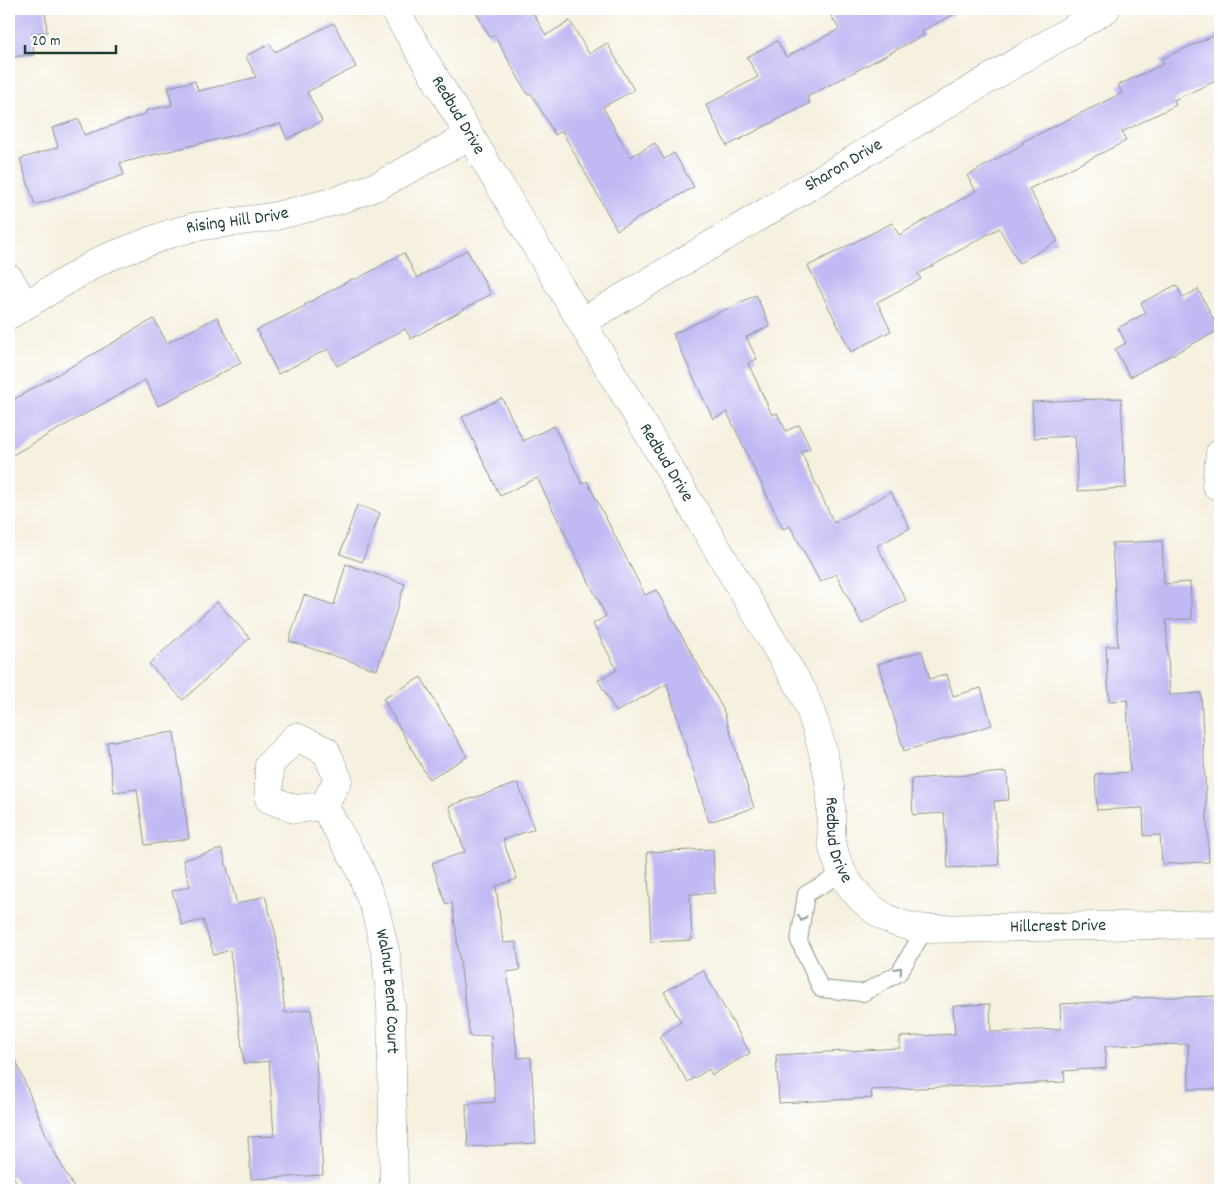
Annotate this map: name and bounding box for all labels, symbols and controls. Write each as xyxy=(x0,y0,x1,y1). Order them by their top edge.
scale bar xyxy=(25,22,116,54)
text: 20 m xyxy=(32,31,60,53)
street label: Redbud Drive xyxy=(424,71,491,160)
street label: Sharon Drive xyxy=(800,133,887,199)
street label: Rising Hill Drive xyxy=(183,201,292,241)
street label: Redbud Drive xyxy=(632,419,699,507)
street label: Redbud Drive xyxy=(818,797,858,888)
street label: Hillcrest Drive xyxy=(1010,913,1106,940)
one-way arrow xyxy=(798,914,808,922)
street label: Walnut Bend Court xyxy=(368,927,404,1054)
one-way arrow xyxy=(893,966,902,975)

